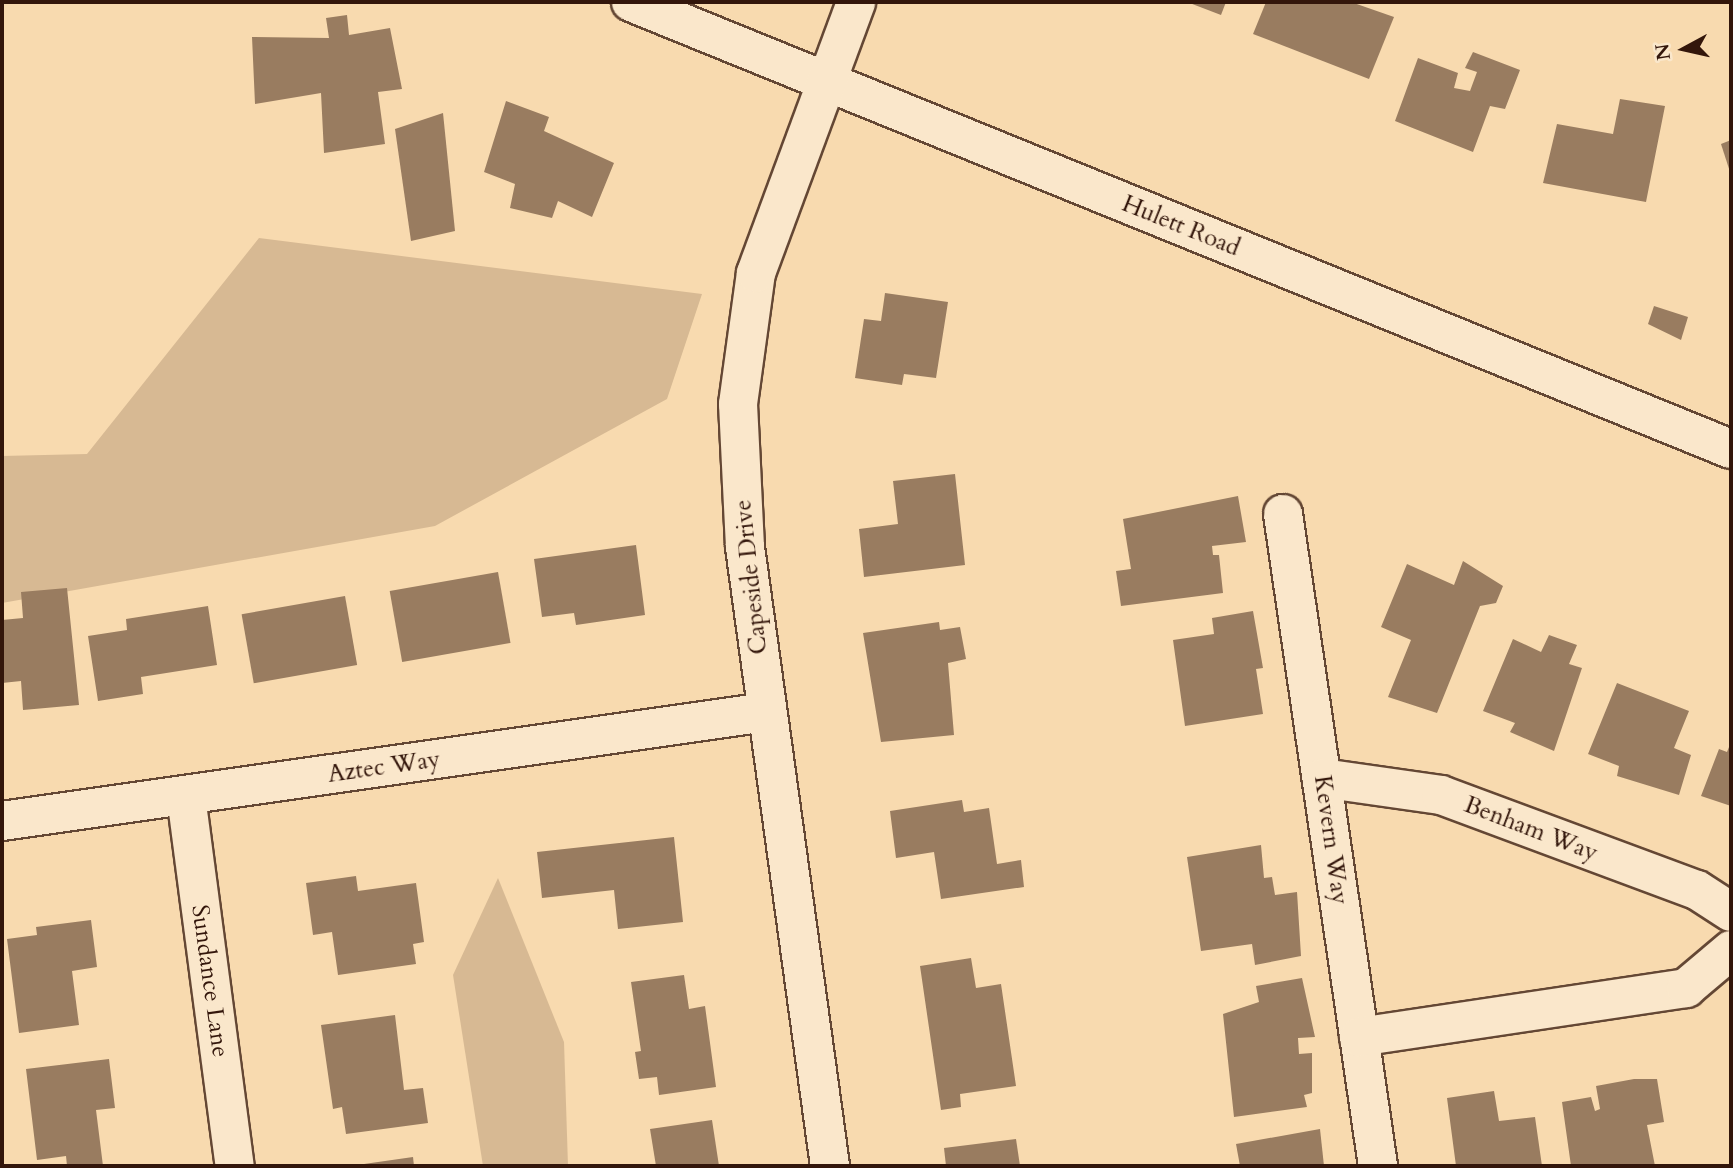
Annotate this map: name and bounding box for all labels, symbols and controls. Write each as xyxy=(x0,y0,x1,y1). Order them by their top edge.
north arrow xyxy=(1649,14,1719,84)
text: N xyxy=(1649,42,1677,62)
street label: Hulett Road xyxy=(1118,189,1244,263)
street label: Capeside Drive xyxy=(729,498,773,656)
street label: Aztec Way xyxy=(326,745,442,789)
street label: Kevern Way xyxy=(1308,774,1354,906)
street label: Benham Way xyxy=(1460,790,1602,868)
street label: Sundance Lane xyxy=(185,903,235,1059)

